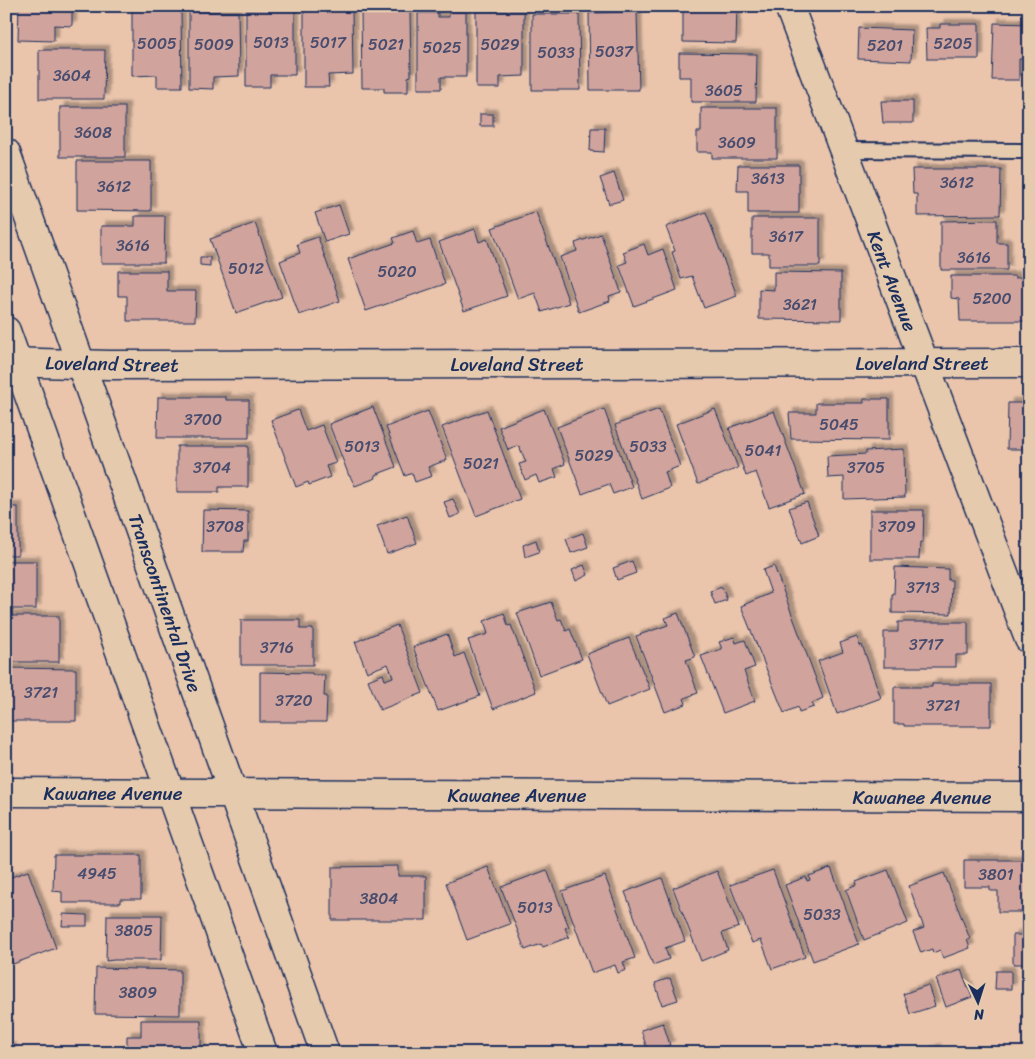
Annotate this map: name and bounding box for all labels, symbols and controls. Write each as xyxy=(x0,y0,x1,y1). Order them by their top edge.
house number: 5013 xyxy=(253,28,289,57)
house number: 5017 xyxy=(310,28,347,57)
house number: 5005 xyxy=(137,29,177,58)
house number: 5205 xyxy=(934,29,973,58)
house number: 5009 xyxy=(194,30,234,59)
house number: 5021 xyxy=(368,30,404,59)
house number: 5029 xyxy=(481,30,520,59)
house number: 5201 xyxy=(867,31,903,60)
house number: 5025 xyxy=(423,33,462,62)
house number: 5037 xyxy=(595,37,634,66)
house number: 5033 xyxy=(537,38,575,67)
house number: 3604 xyxy=(53,61,91,90)
house number: 3605 xyxy=(705,76,743,105)
house number: 3608 xyxy=(74,118,112,147)
house number: 3609 xyxy=(718,128,756,157)
house number: 3613 xyxy=(751,164,785,193)
house number: 3612 xyxy=(940,168,974,197)
house number: 3612 xyxy=(97,172,131,201)
house number: 3617 xyxy=(769,222,804,251)
street label: Kent Avenue xyxy=(858,226,926,337)
house number: 3616 xyxy=(116,231,150,260)
house number: 3616 xyxy=(957,243,991,272)
house number: 5012 xyxy=(228,254,264,283)
house number: 5020 xyxy=(377,257,417,286)
house number: 5200 xyxy=(972,284,1012,313)
house number: 3621 xyxy=(783,290,817,319)
street label: Loveland Street xyxy=(45,346,179,382)
street label: Loveland Street xyxy=(855,347,989,380)
street label: Loveland Street xyxy=(450,348,584,381)
house number: 3700 xyxy=(184,405,222,434)
house number: 5045 xyxy=(819,410,859,439)
house number: 5013 xyxy=(344,432,380,461)
house number: 5033 xyxy=(629,432,667,461)
house number: 5041 xyxy=(745,436,782,465)
house number: 5029 xyxy=(575,441,614,470)
house number: 5021 xyxy=(463,449,499,478)
house number: 3704 xyxy=(193,453,231,482)
house number: 3705 xyxy=(847,453,885,482)
street label: Transcontinental Drive xyxy=(119,509,211,697)
house number: 3708 xyxy=(206,512,244,541)
house number: 3709 xyxy=(878,512,916,541)
house number: 3713 xyxy=(906,573,940,602)
house number: 3717 xyxy=(909,630,944,659)
house number: 3716 xyxy=(260,633,294,662)
house number: 3721 xyxy=(24,678,58,707)
house number: 3720 xyxy=(275,686,313,715)
house number: 3721 xyxy=(926,691,960,720)
street label: Kawanee Avenue xyxy=(43,777,183,810)
street label: Kawanee Avenue xyxy=(447,779,587,812)
street label: Kawanee Avenue xyxy=(852,781,992,814)
house number: 4945 xyxy=(77,859,117,888)
house number: 3801 xyxy=(978,860,1014,889)
house number: 3804 xyxy=(360,884,398,913)
house number: 5013 xyxy=(517,893,553,922)
house number: 5033 xyxy=(803,900,841,929)
house number: 3805 xyxy=(115,916,153,945)
north arrow xyxy=(952,976,1002,1026)
house number: 3809 xyxy=(119,978,157,1007)
text: N xyxy=(973,1002,986,1027)

